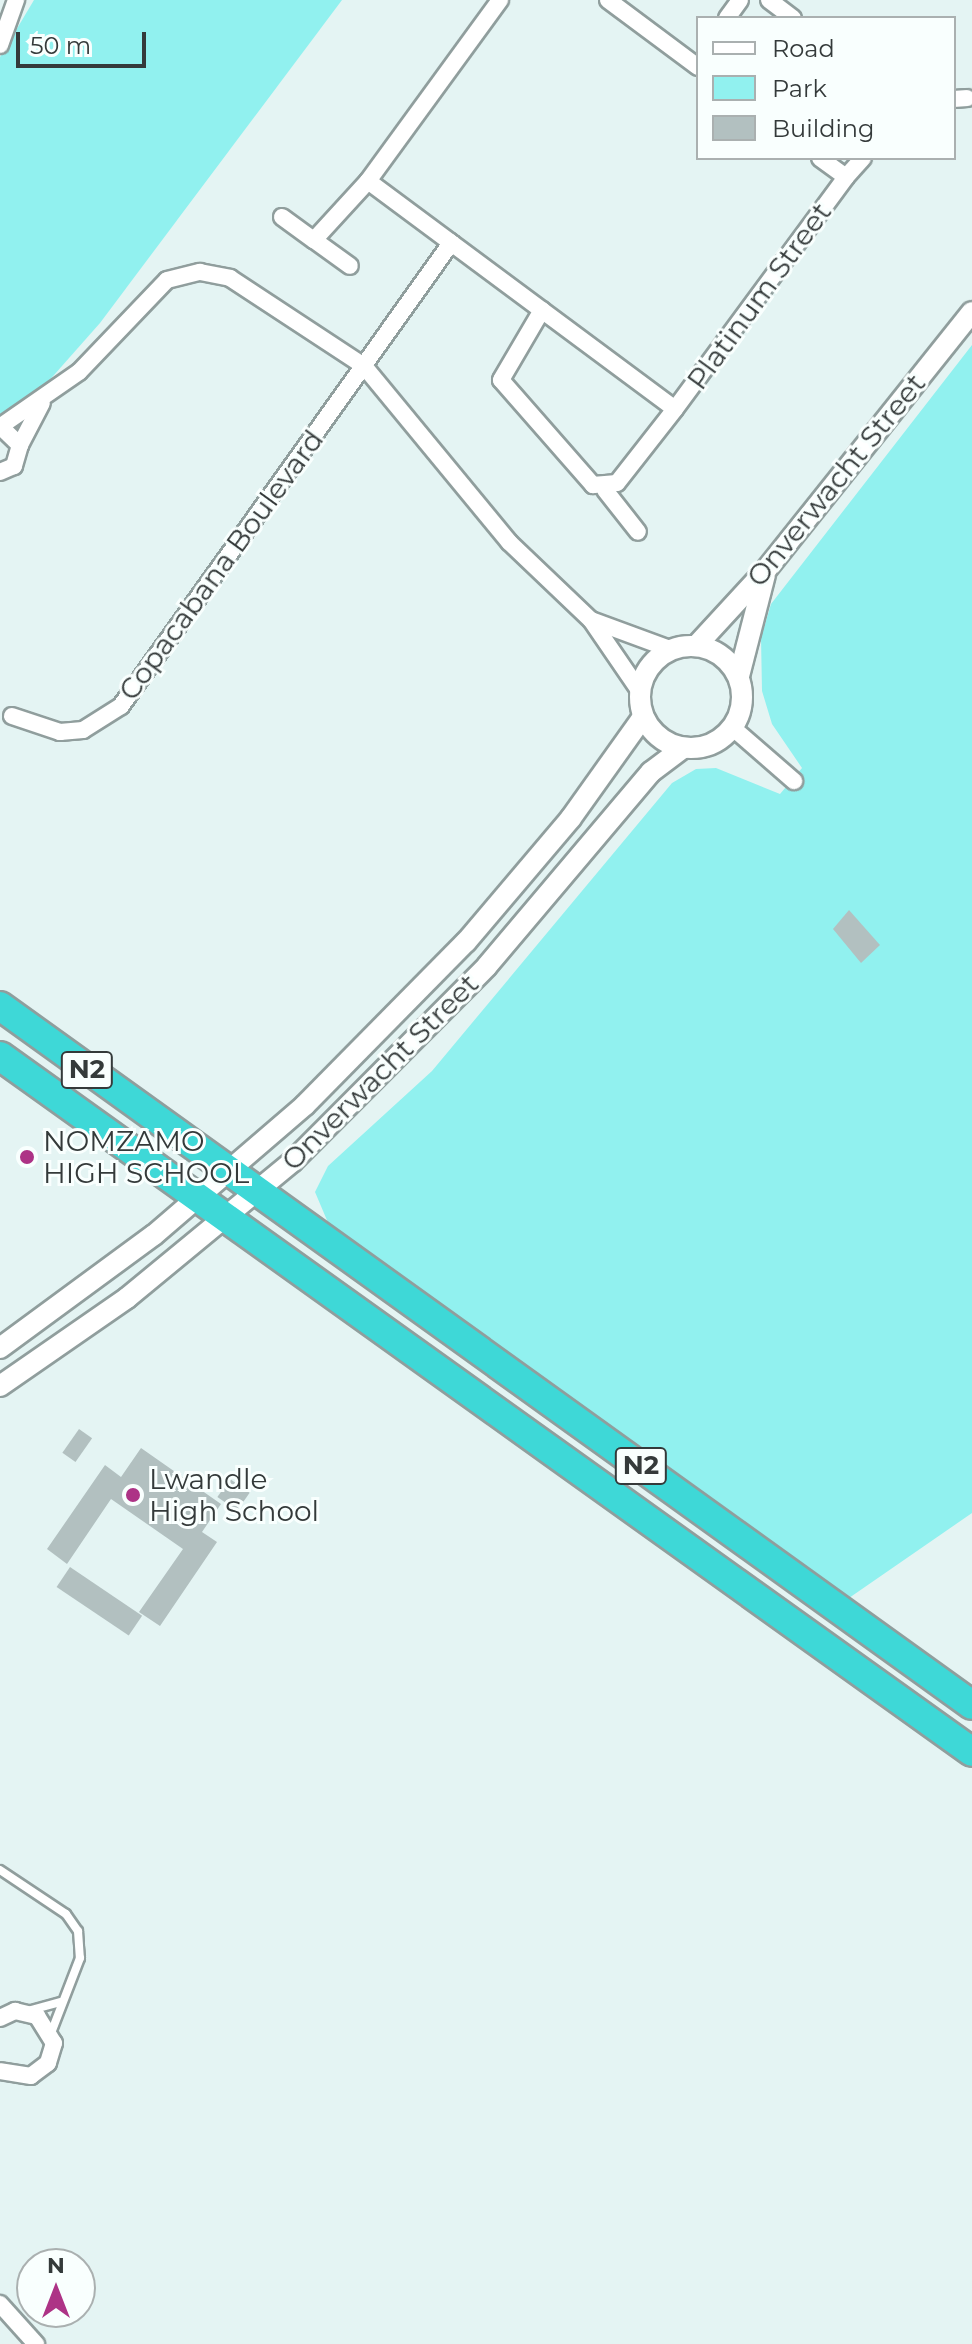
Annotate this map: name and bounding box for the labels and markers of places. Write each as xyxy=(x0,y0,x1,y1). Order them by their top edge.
place label: NOMZAMO HIGH SCHOOL xyxy=(43,1124,249,1190)
marker: NOMZAMO HIGH SCHOOL xyxy=(18,1148,36,1166)
place label: Lwandle High School xyxy=(149,1462,319,1528)
marker: Lwandle High School xyxy=(124,1486,142,1504)

